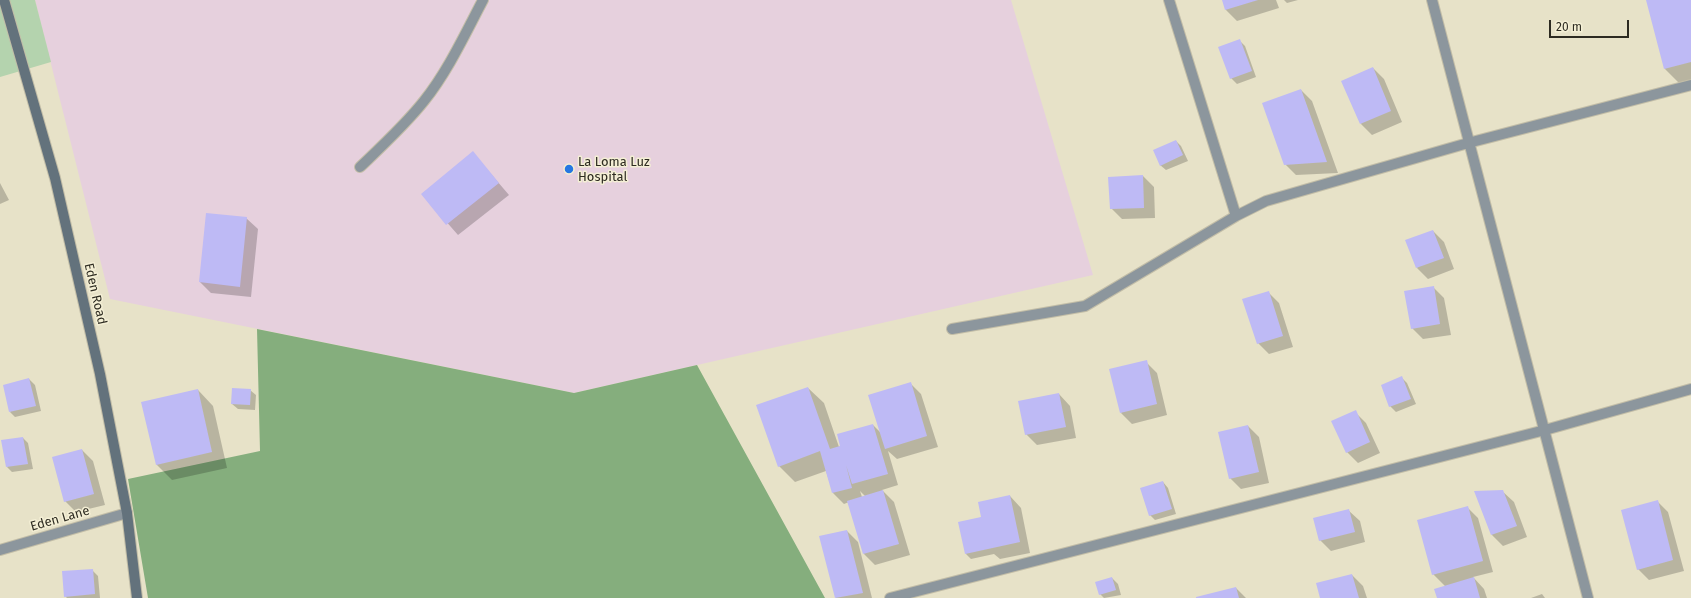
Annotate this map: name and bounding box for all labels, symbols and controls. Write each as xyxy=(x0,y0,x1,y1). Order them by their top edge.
scale bar xyxy=(1551,12,1631,38)
text: 20 m xyxy=(1556,20,1582,34)
place label: La Loma Luz Hospital xyxy=(578,154,650,185)
marker: La Loma Luz Hospital xyxy=(563,163,575,175)
street label: Eden Road xyxy=(80,262,110,326)
street label: Eden Lane xyxy=(29,503,91,535)

